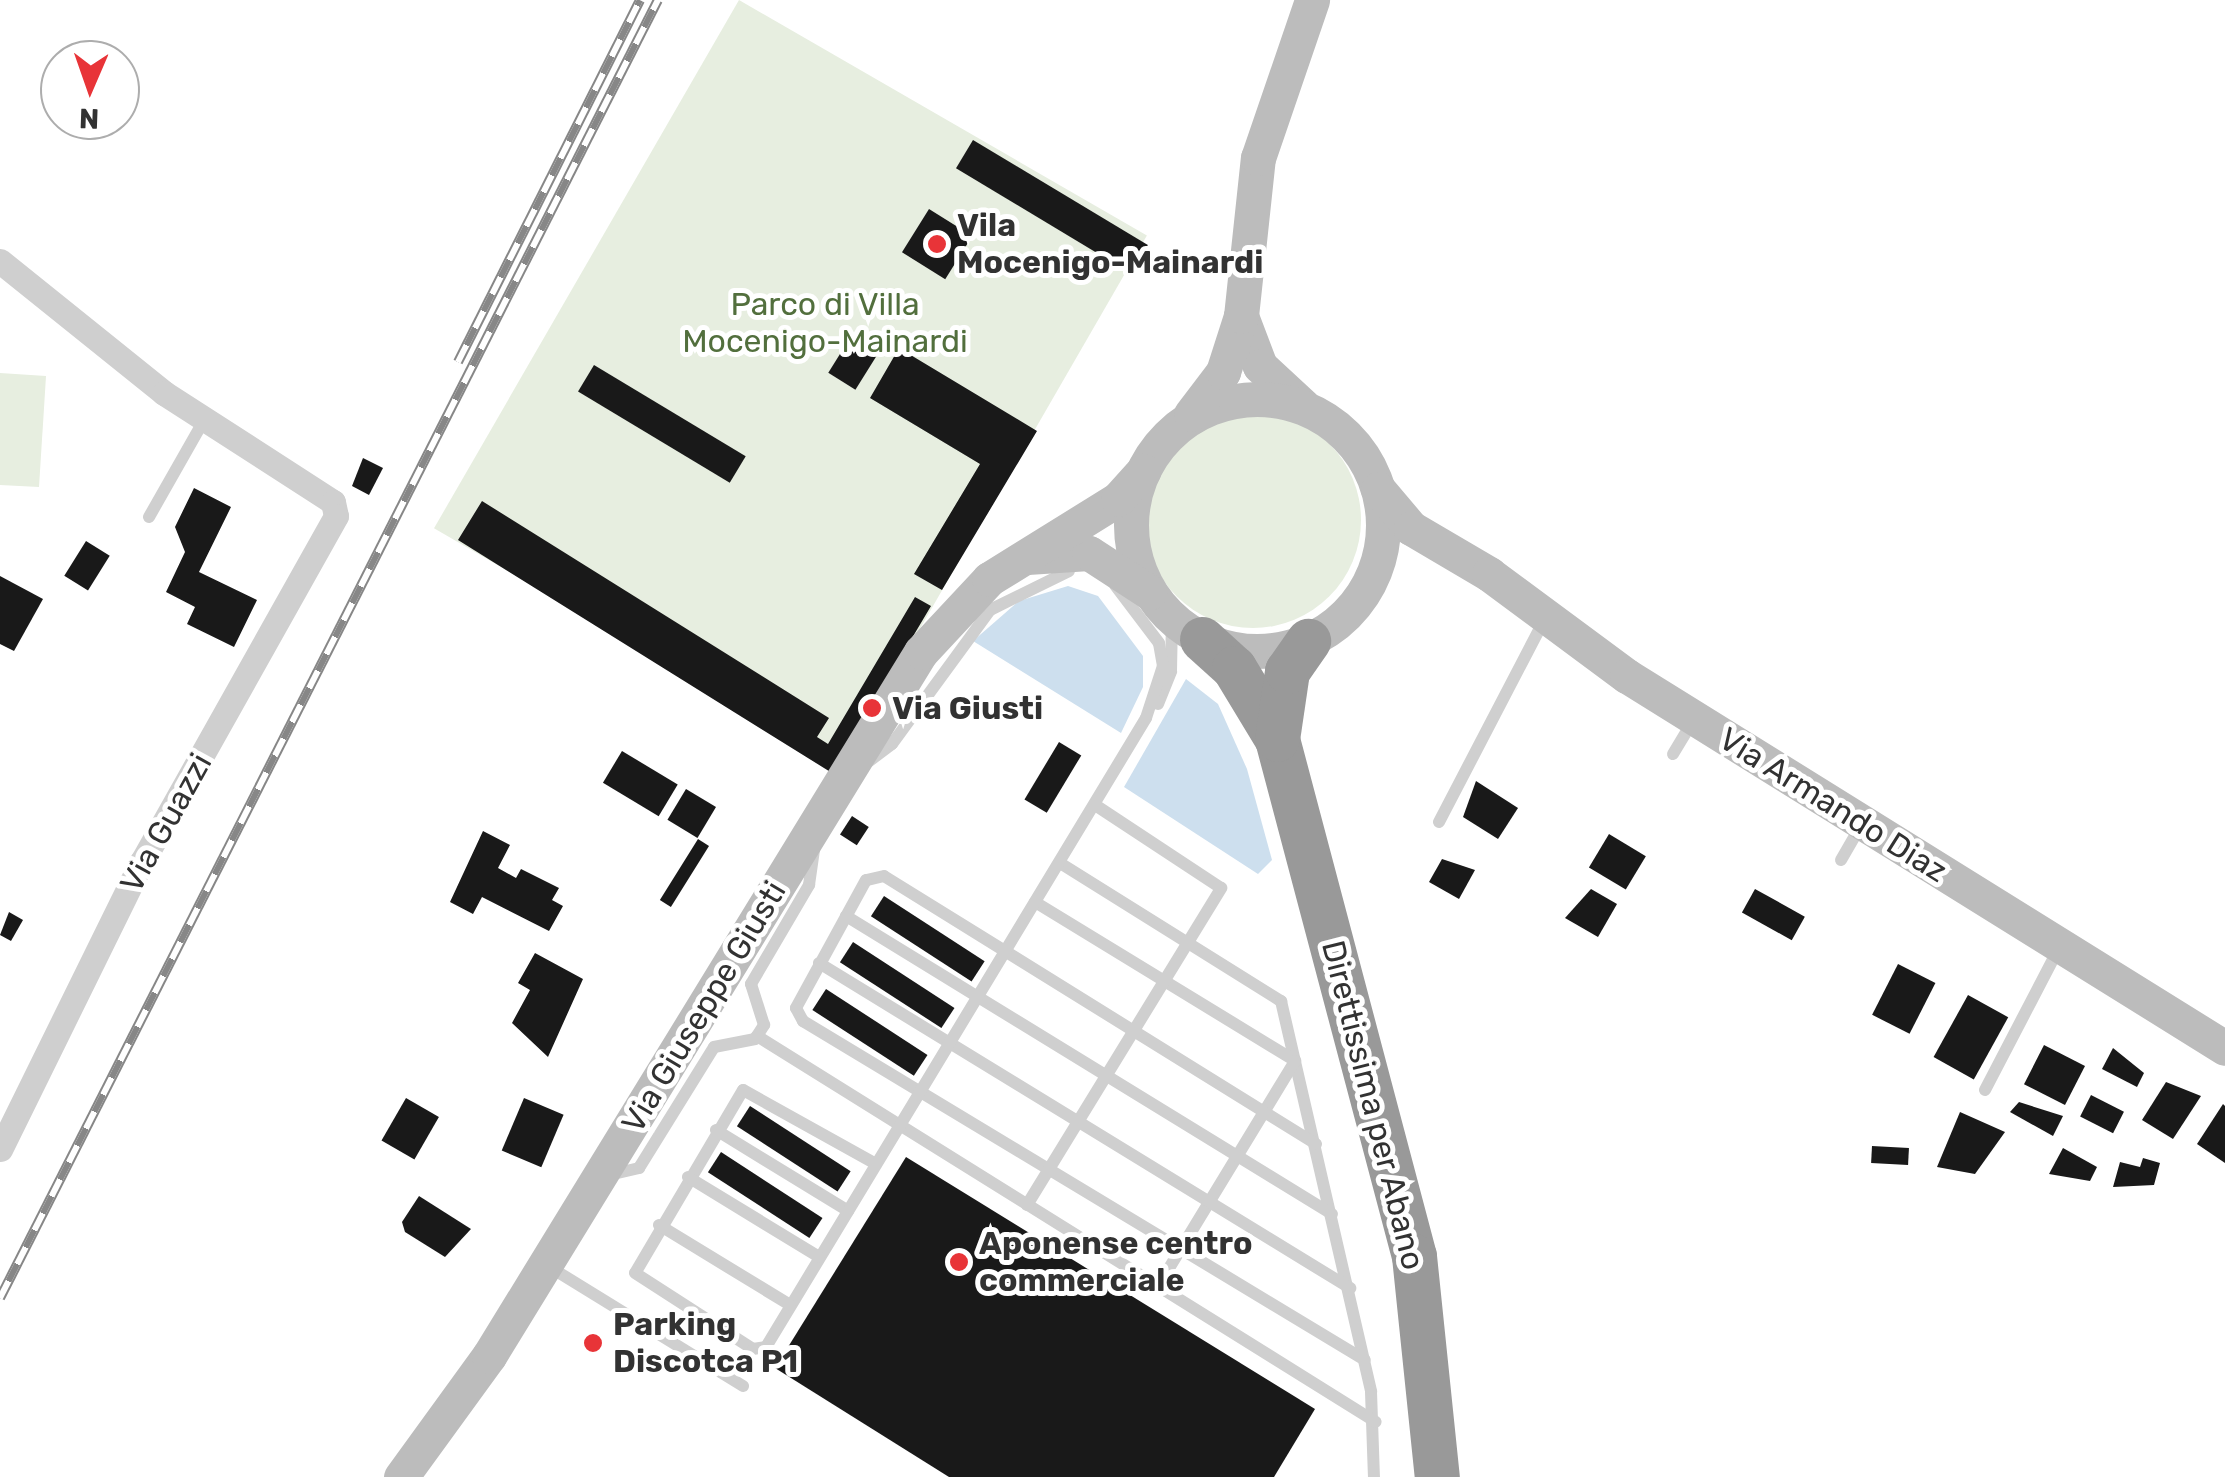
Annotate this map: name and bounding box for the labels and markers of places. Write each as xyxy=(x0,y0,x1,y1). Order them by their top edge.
place label: Vila Mocenigo-Mainardi xyxy=(957,207,1263,282)
marker: Vila Mocenigo-Mainardi xyxy=(926,233,948,255)
place label: Via Giusti xyxy=(892,689,1043,727)
marker: Via Giusti xyxy=(861,697,883,719)
place label: Aponense centro commerciale xyxy=(979,1225,1253,1300)
marker: Aponense centro commerciale xyxy=(948,1251,970,1273)
place label: Parking Discotca P1 xyxy=(613,1306,798,1381)
marker: Parking Discotca P1 xyxy=(582,1332,604,1354)

